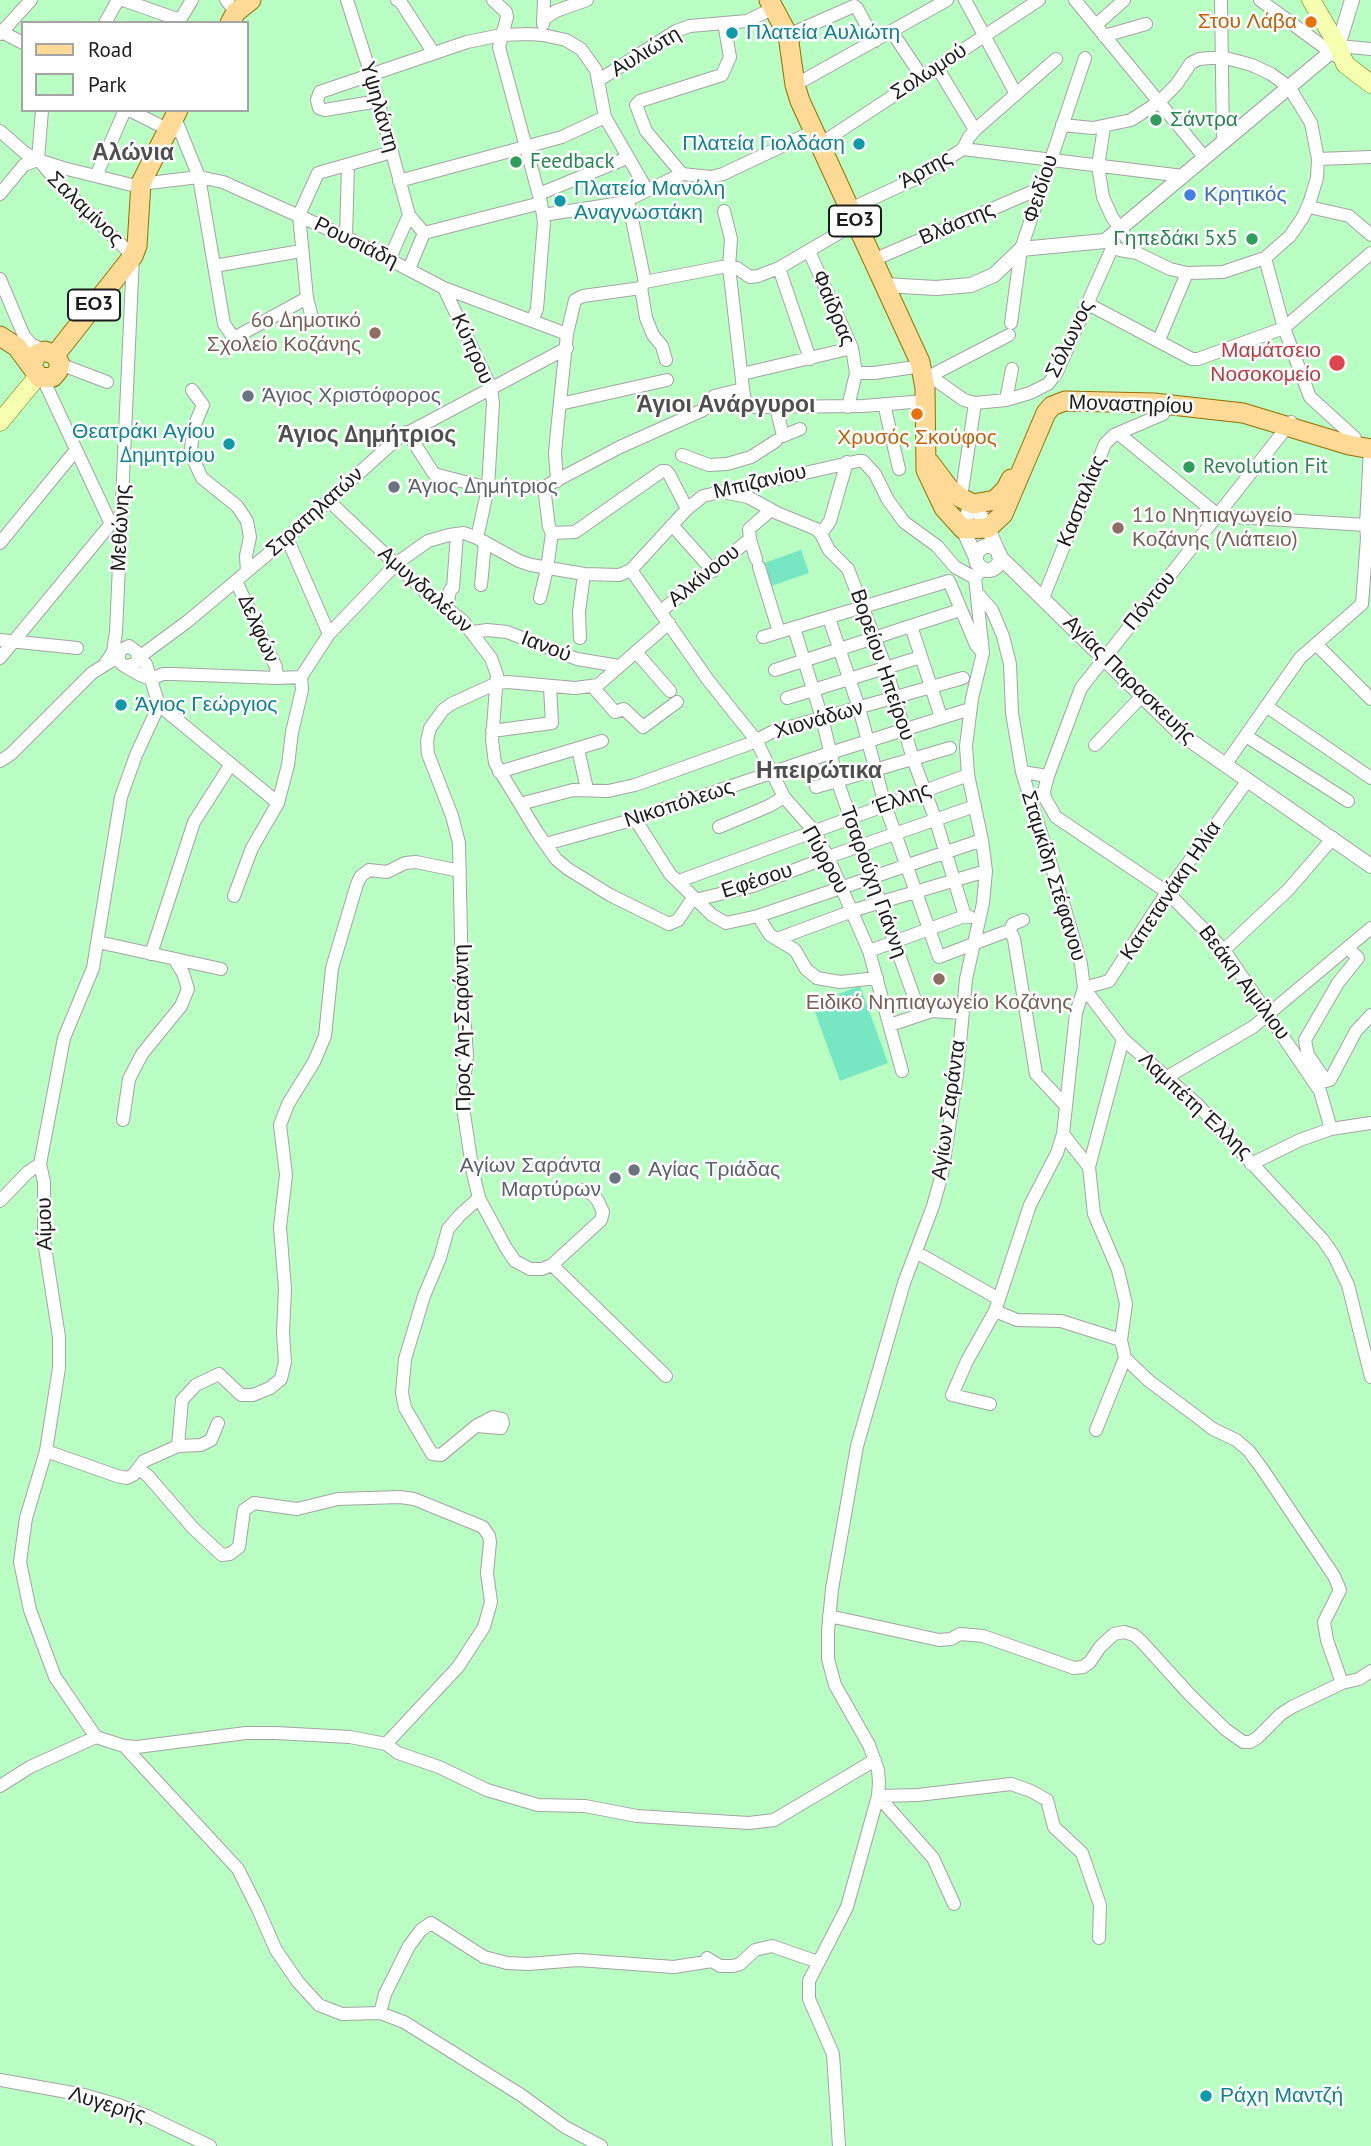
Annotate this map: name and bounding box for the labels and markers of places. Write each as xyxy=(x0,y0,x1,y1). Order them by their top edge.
place label: Στου Λάβα xyxy=(1198,9,1297,35)
marker: Στου Λάβα xyxy=(1303,14,1319,30)
place label: Πλατεία Αυλιώτη xyxy=(746,20,900,46)
marker: Πλατεία Αυλιώτη xyxy=(724,25,740,41)
place label: Σάντρα xyxy=(1170,107,1238,133)
marker: Σάντρα xyxy=(1148,112,1164,128)
place label: Πλατεία Γιολδάση xyxy=(682,131,845,157)
marker: Πλατεία Γιολδάση xyxy=(851,136,867,152)
place label: Feedback xyxy=(530,149,615,175)
marker: Feedback xyxy=(508,154,524,170)
place label: Πλατεία Μανόλη Αναγνωστάκη xyxy=(574,176,725,226)
place label: Κρητικός xyxy=(1204,182,1287,208)
marker: Κρητικός xyxy=(1182,187,1198,203)
marker: Πλατεία Μανόλη Αναγνωστάκη xyxy=(552,193,568,209)
place label: Γηπεδάκι 5x5 xyxy=(1113,226,1238,252)
marker: Γηπεδάκι 5x5 xyxy=(1244,231,1260,247)
place label: 6ο Δημοτικό Σχολείο Κοζάνης xyxy=(207,308,361,358)
marker: 6ο Δημοτικό Σχολείο Κοζάνης xyxy=(367,325,383,341)
place label: Μαμάτσειο Νοσοκομείο xyxy=(1210,338,1321,388)
marker: Μαμάτσειο Νοσοκομείο xyxy=(1327,353,1347,373)
place label: Άγιος Χριστόφορος xyxy=(262,383,441,409)
marker: Άγιος Χριστόφορος xyxy=(240,388,256,404)
marker: Χρυσός Σκούφος xyxy=(909,406,925,422)
place label: Θεατράκι Αγίου Δημητρίου xyxy=(72,419,215,469)
place label: Χρυσός Σκούφος xyxy=(837,425,997,451)
marker: Θεατράκι Αγίου Δημητρίου xyxy=(221,436,237,452)
place label: Revolution Fit xyxy=(1203,454,1328,480)
marker: Revolution Fit xyxy=(1181,459,1197,475)
place label: Άγιος Δημήτριος xyxy=(408,474,558,500)
marker: Άγιος Δημήτριος xyxy=(386,479,402,495)
place label: 11o Νηπιαγωγείο Κοζάνης (Λιάπειο) xyxy=(1132,503,1298,553)
marker: 11o Νηπιαγωγείο Κοζάνης (Λιάπειο) xyxy=(1110,520,1126,536)
place label: Άγιος Γεώργιος xyxy=(135,692,277,718)
marker: Άγιος Γεώργιος xyxy=(113,697,129,713)
marker: Ειδικό Νηπιαγωγείο Κοζάνης xyxy=(931,971,947,987)
place label: Ειδικό Νηπιαγωγείο Κοζάνης xyxy=(806,990,1072,1016)
place label: Αγίων Σαράντα Μαρτύρων xyxy=(460,1153,601,1203)
place label: Αγίας Τριάδας xyxy=(648,1157,780,1183)
marker: Αγίας Τριάδας xyxy=(626,1162,642,1178)
marker: Αγίων Σαράντα Μαρτύρων xyxy=(607,1170,623,1186)
place label: Ράχη Μαντζή xyxy=(1220,2083,1343,2109)
marker: Ράχη Μαντζή xyxy=(1198,2088,1214,2104)

